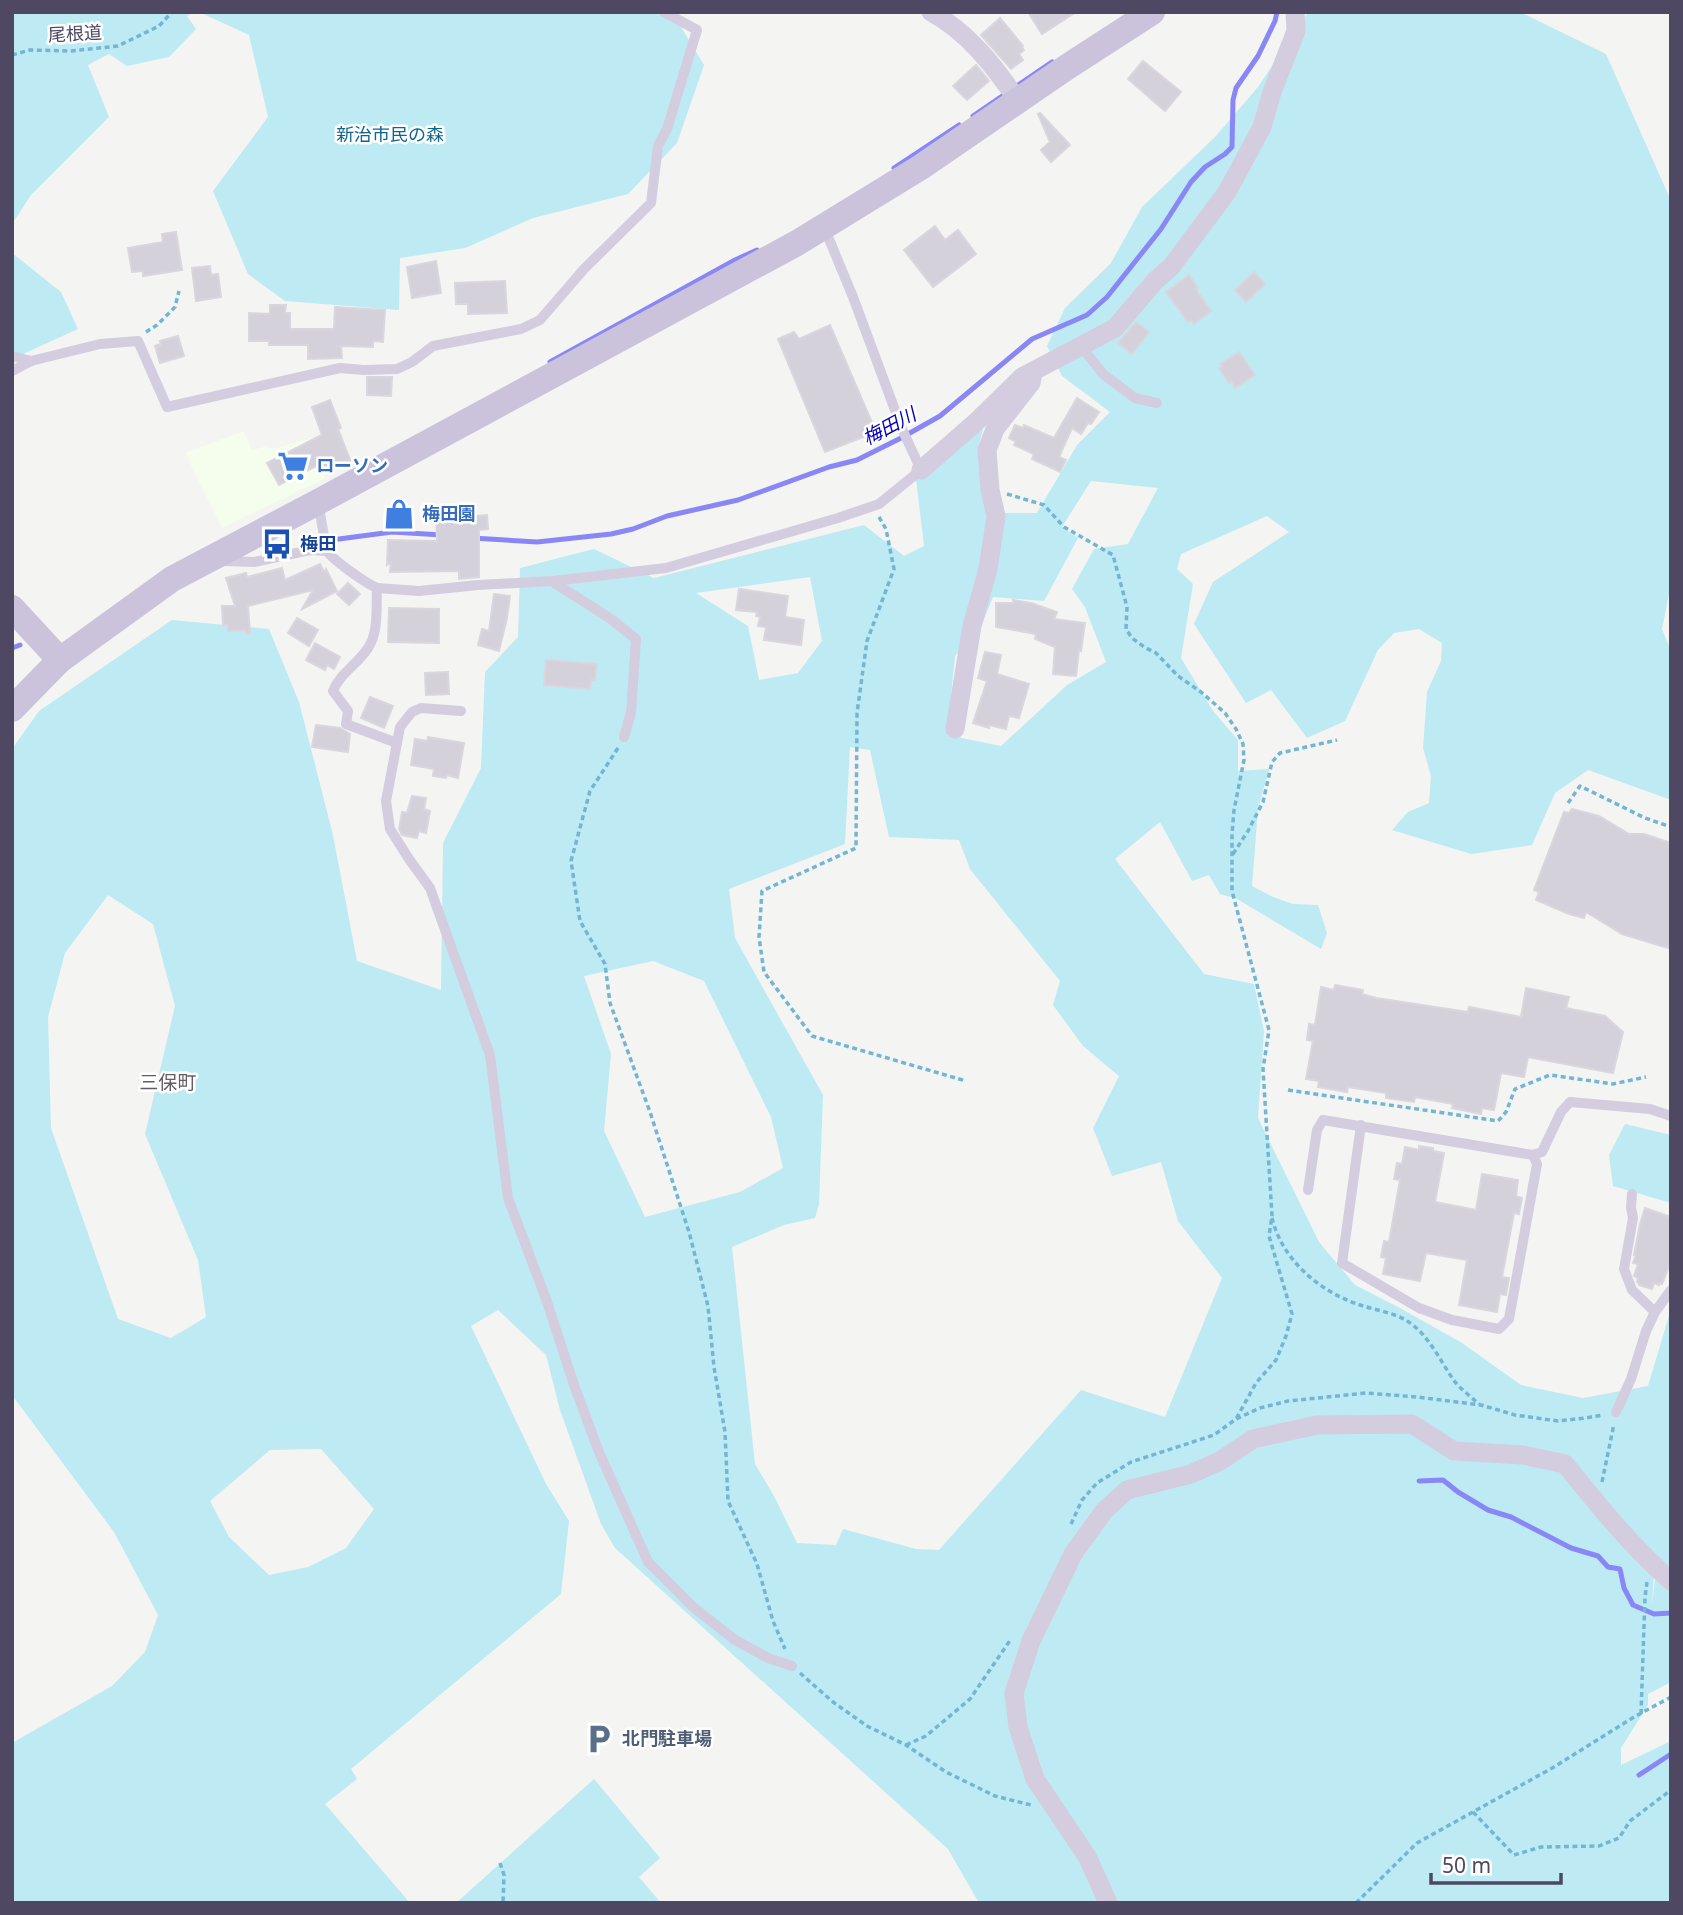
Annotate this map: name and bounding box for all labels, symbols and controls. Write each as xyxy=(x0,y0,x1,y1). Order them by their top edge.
street label: 尾根道 xyxy=(47,20,103,46)
park label: 新治市民の森 xyxy=(336,122,444,146)
water label: 梅田川 xyxy=(858,400,922,451)
supermarket icon: ローソン xyxy=(276,449,310,483)
place label: ローソン xyxy=(316,453,388,477)
shop icon: 梅田園 xyxy=(382,497,416,531)
place label: 梅田園 xyxy=(422,501,476,525)
bus stop icon: 梅田 xyxy=(260,527,294,561)
place label: 梅田 xyxy=(300,531,336,555)
district label: 三保町 xyxy=(139,1069,197,1095)
parking icon: 北門駐車場 xyxy=(582,1722,616,1756)
place label: 北門駐車場 xyxy=(622,1726,712,1750)
scale bar xyxy=(1431,1842,1560,1886)
text: 50 m xyxy=(1442,1851,1491,1879)

